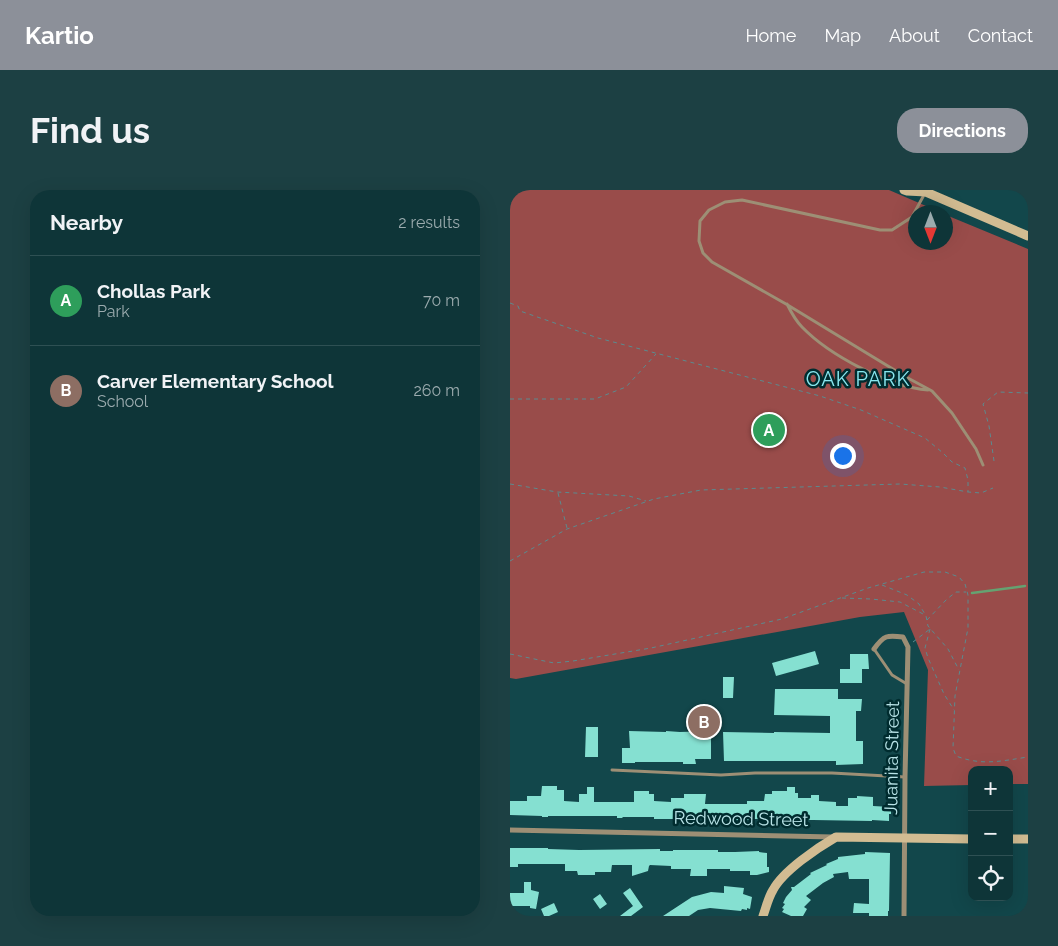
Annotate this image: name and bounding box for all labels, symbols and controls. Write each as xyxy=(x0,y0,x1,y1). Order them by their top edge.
text: Kartio xyxy=(25,21,94,50)
text: Home xyxy=(745,25,796,46)
text: Map xyxy=(824,25,861,46)
text: About xyxy=(889,25,940,46)
text: Contact xyxy=(968,25,1033,46)
button: Directions xyxy=(897,108,1028,153)
text: Find us xyxy=(30,110,150,151)
north arrow xyxy=(908,205,953,250)
text: Nearby xyxy=(50,210,123,235)
text: 2 results xyxy=(398,213,460,232)
text: Chollas Park xyxy=(97,280,211,302)
text: A xyxy=(61,291,71,310)
text: 70 m xyxy=(423,291,460,310)
text: Park xyxy=(97,302,130,321)
district label: OAK PARK xyxy=(806,367,910,391)
text: Carver Elementary School xyxy=(97,370,334,392)
text: B xyxy=(61,381,71,400)
text: 260 m xyxy=(413,381,460,400)
text: School xyxy=(97,392,148,411)
pin: A xyxy=(753,411,785,449)
your location xyxy=(830,443,856,469)
street label: Juanita Street xyxy=(880,701,903,815)
pin: B xyxy=(688,703,720,741)
map controls xyxy=(968,766,1013,901)
button: + xyxy=(968,766,1013,811)
street label: Redwood Street xyxy=(674,807,809,830)
button: − xyxy=(968,811,1013,856)
button: locate xyxy=(968,856,1013,901)

